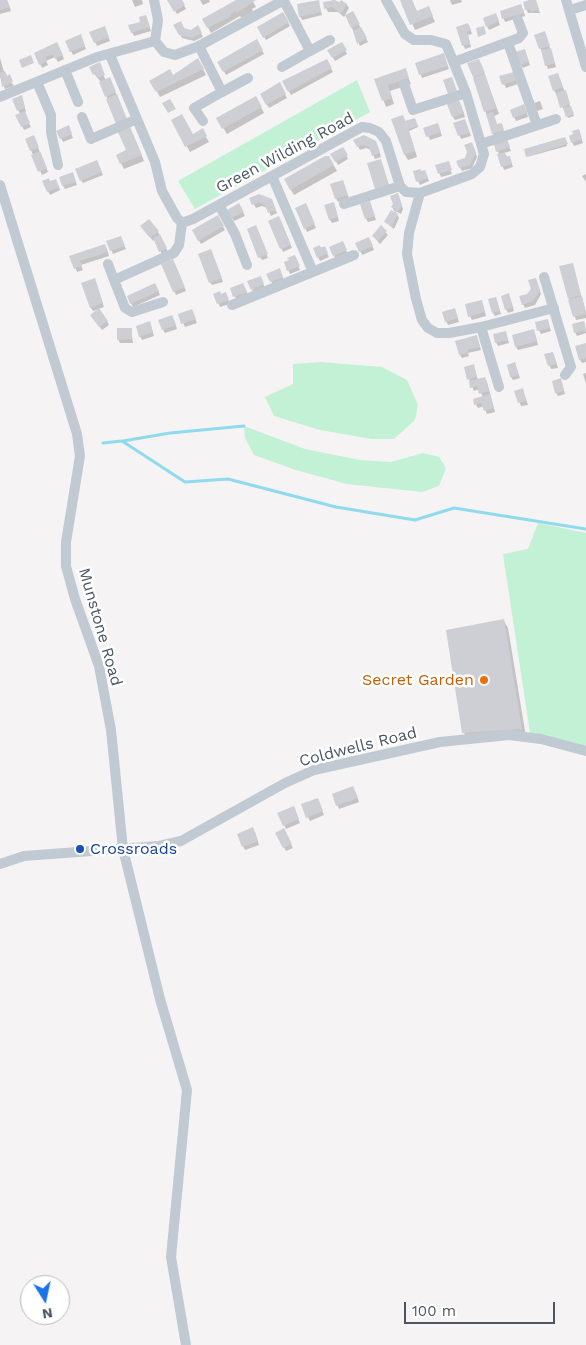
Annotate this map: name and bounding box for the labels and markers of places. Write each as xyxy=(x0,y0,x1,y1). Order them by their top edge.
place label: Secret Garden xyxy=(362,670,474,690)
marker: Secret Garden xyxy=(478,674,490,686)
place label: Crossroads xyxy=(90,839,177,859)
marker: Crossroads xyxy=(74,843,86,855)

